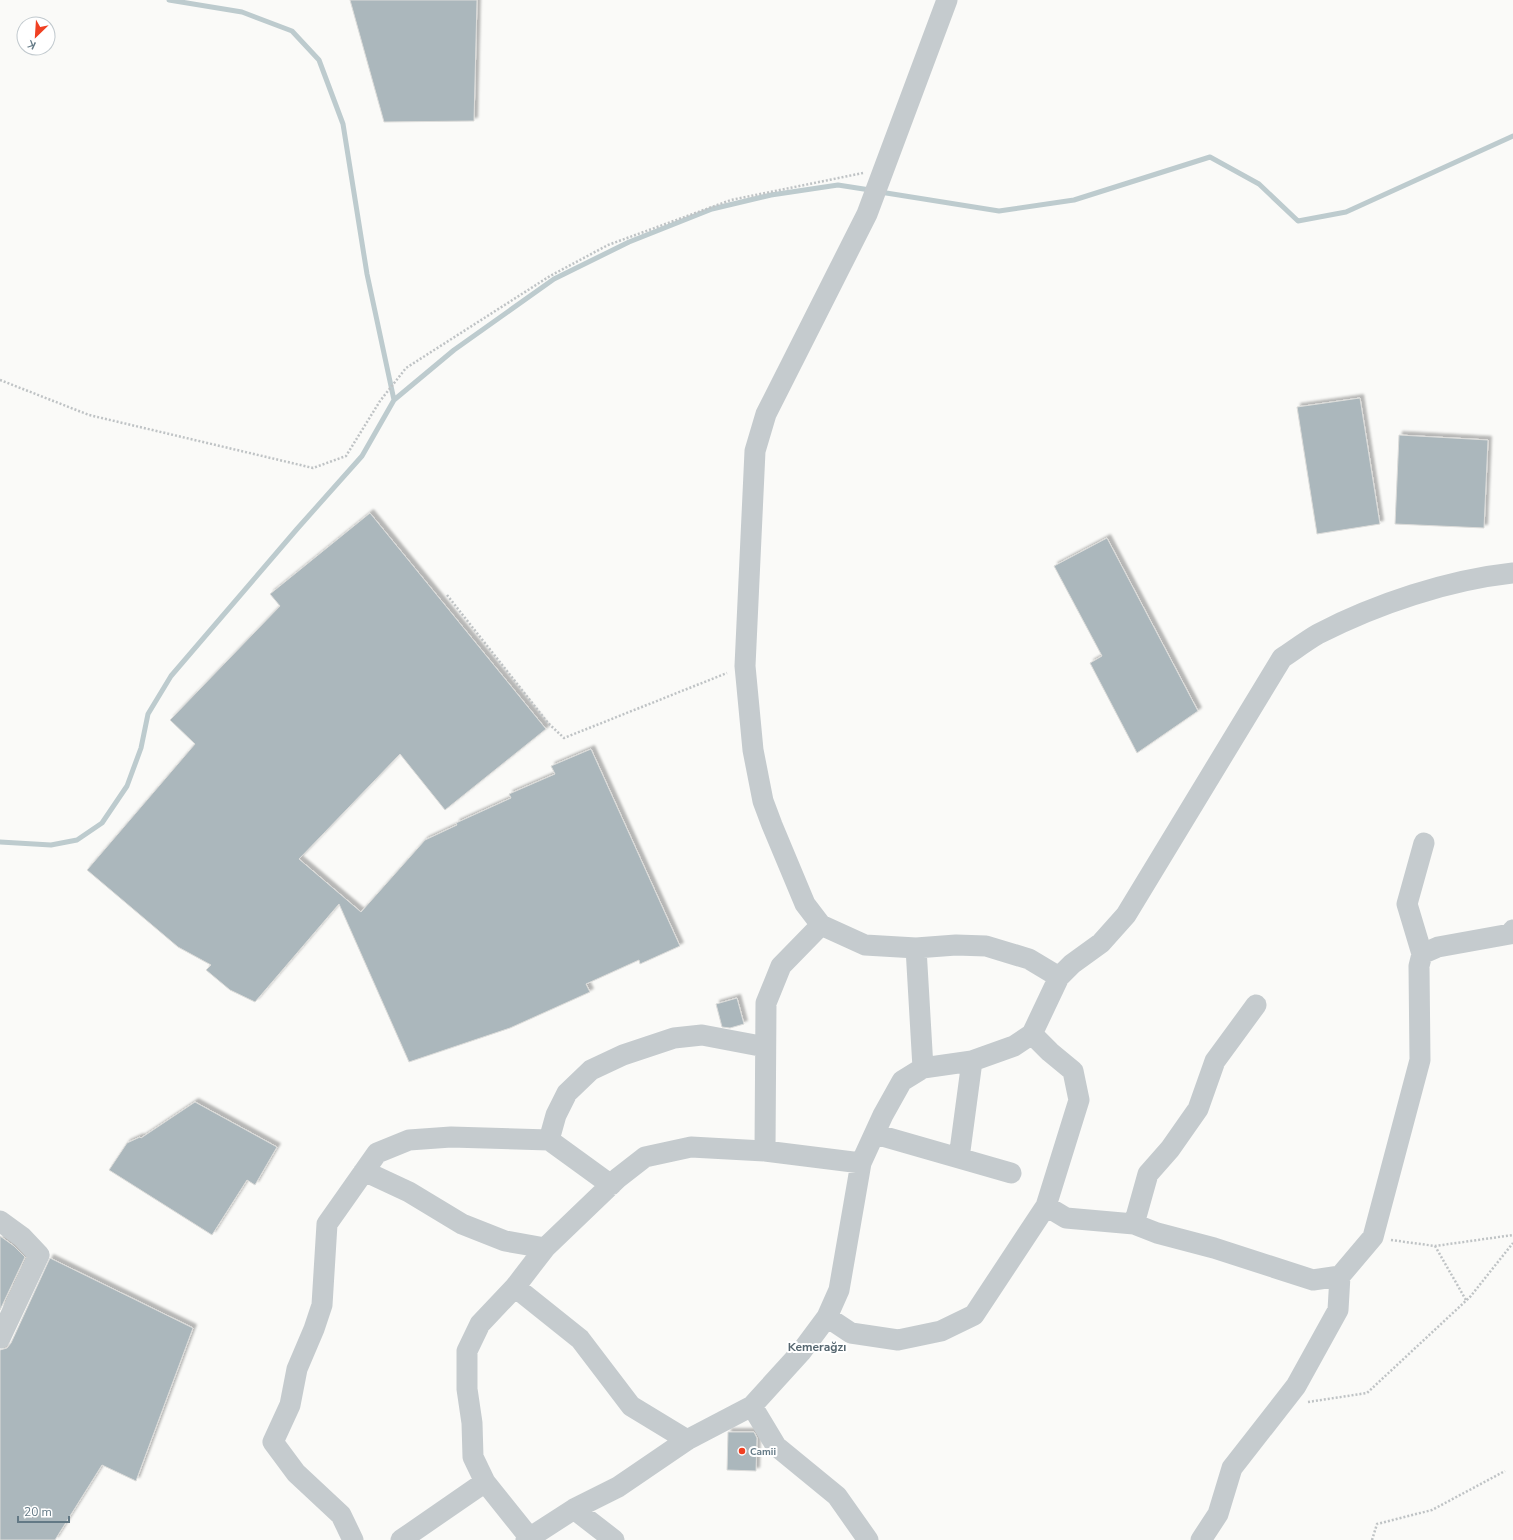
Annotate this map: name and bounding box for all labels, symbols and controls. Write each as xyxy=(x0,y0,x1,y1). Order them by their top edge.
north arrow xyxy=(16,16,56,56)
text: K xyxy=(25,36,38,53)
district label: Kemerağzı xyxy=(788,1339,846,1355)
place label: Camii xyxy=(750,1445,776,1459)
marker: Camii xyxy=(737,1446,747,1456)
scale bar xyxy=(18,1498,69,1524)
text: 20 m xyxy=(24,1504,52,1520)

